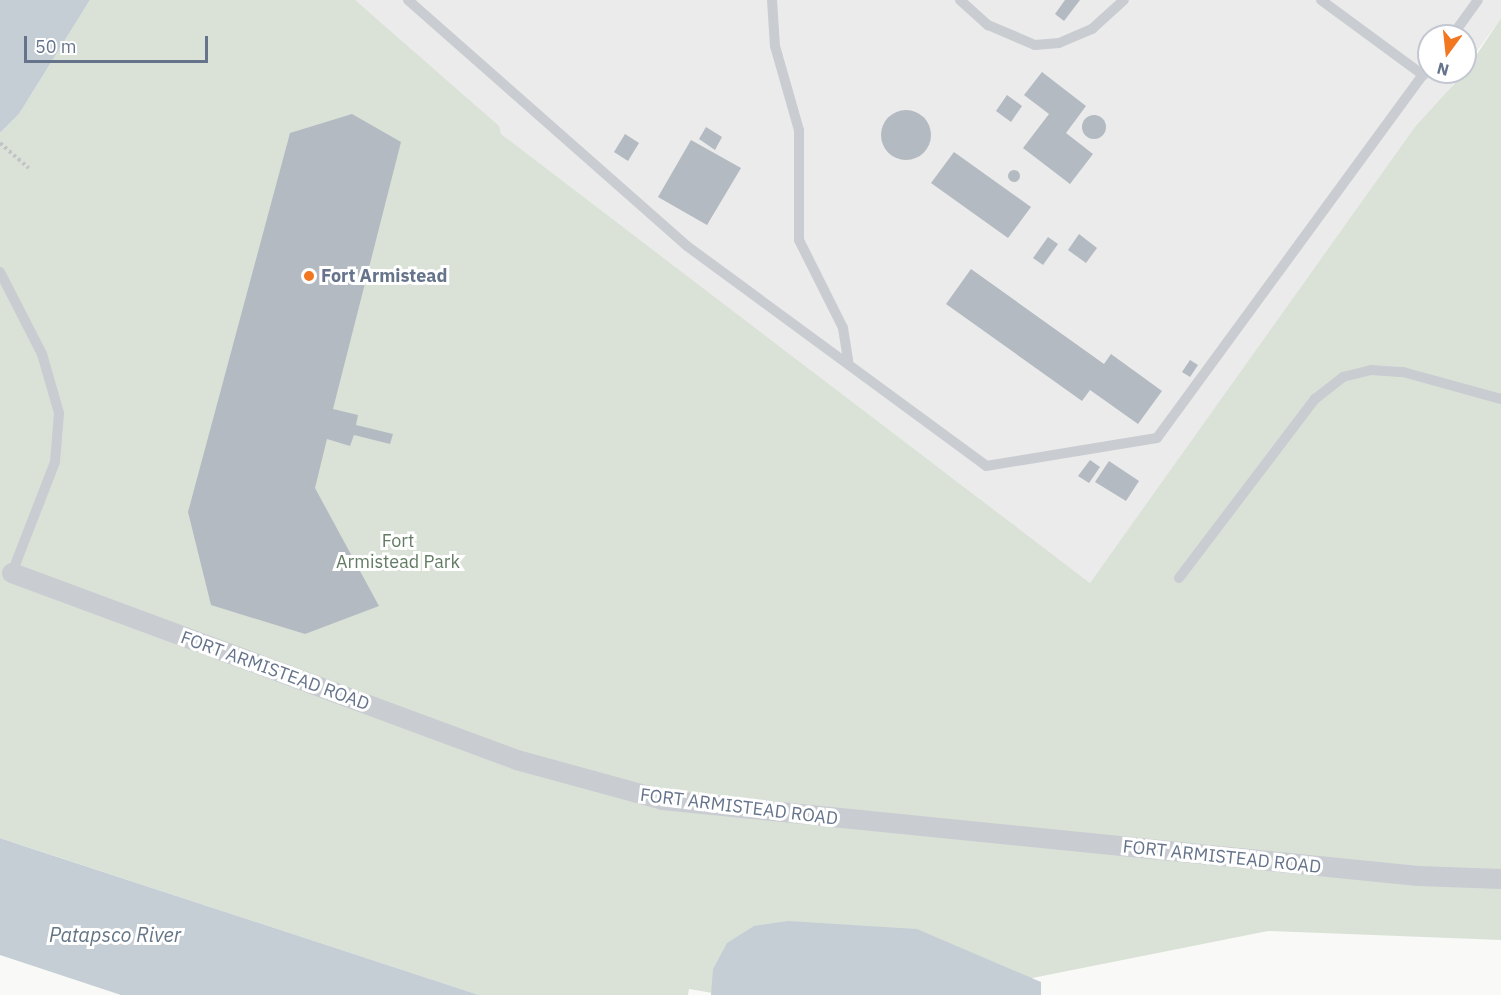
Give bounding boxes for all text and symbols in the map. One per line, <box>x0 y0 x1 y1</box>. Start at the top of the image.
scale bar <box>27 24 212 62</box>
north arrow <box>1417 24 1477 84</box>
text: 50 m <box>35 35 77 58</box>
text: N <box>1435 58 1451 81</box>
place label: Fort Armistead <box>321 265 447 287</box>
marker: Fort Armistead <box>302 269 316 283</box>
park label: Fort Armistead Park <box>336 531 460 574</box>
street label: FORT ARMISTEAD ROAD <box>178 627 372 715</box>
street label: FORT ARMISTEAD ROAD <box>639 784 839 830</box>
street label: FORT ARMISTEAD ROAD <box>1122 836 1322 878</box>
water label: Patapsco River <box>49 922 181 946</box>

